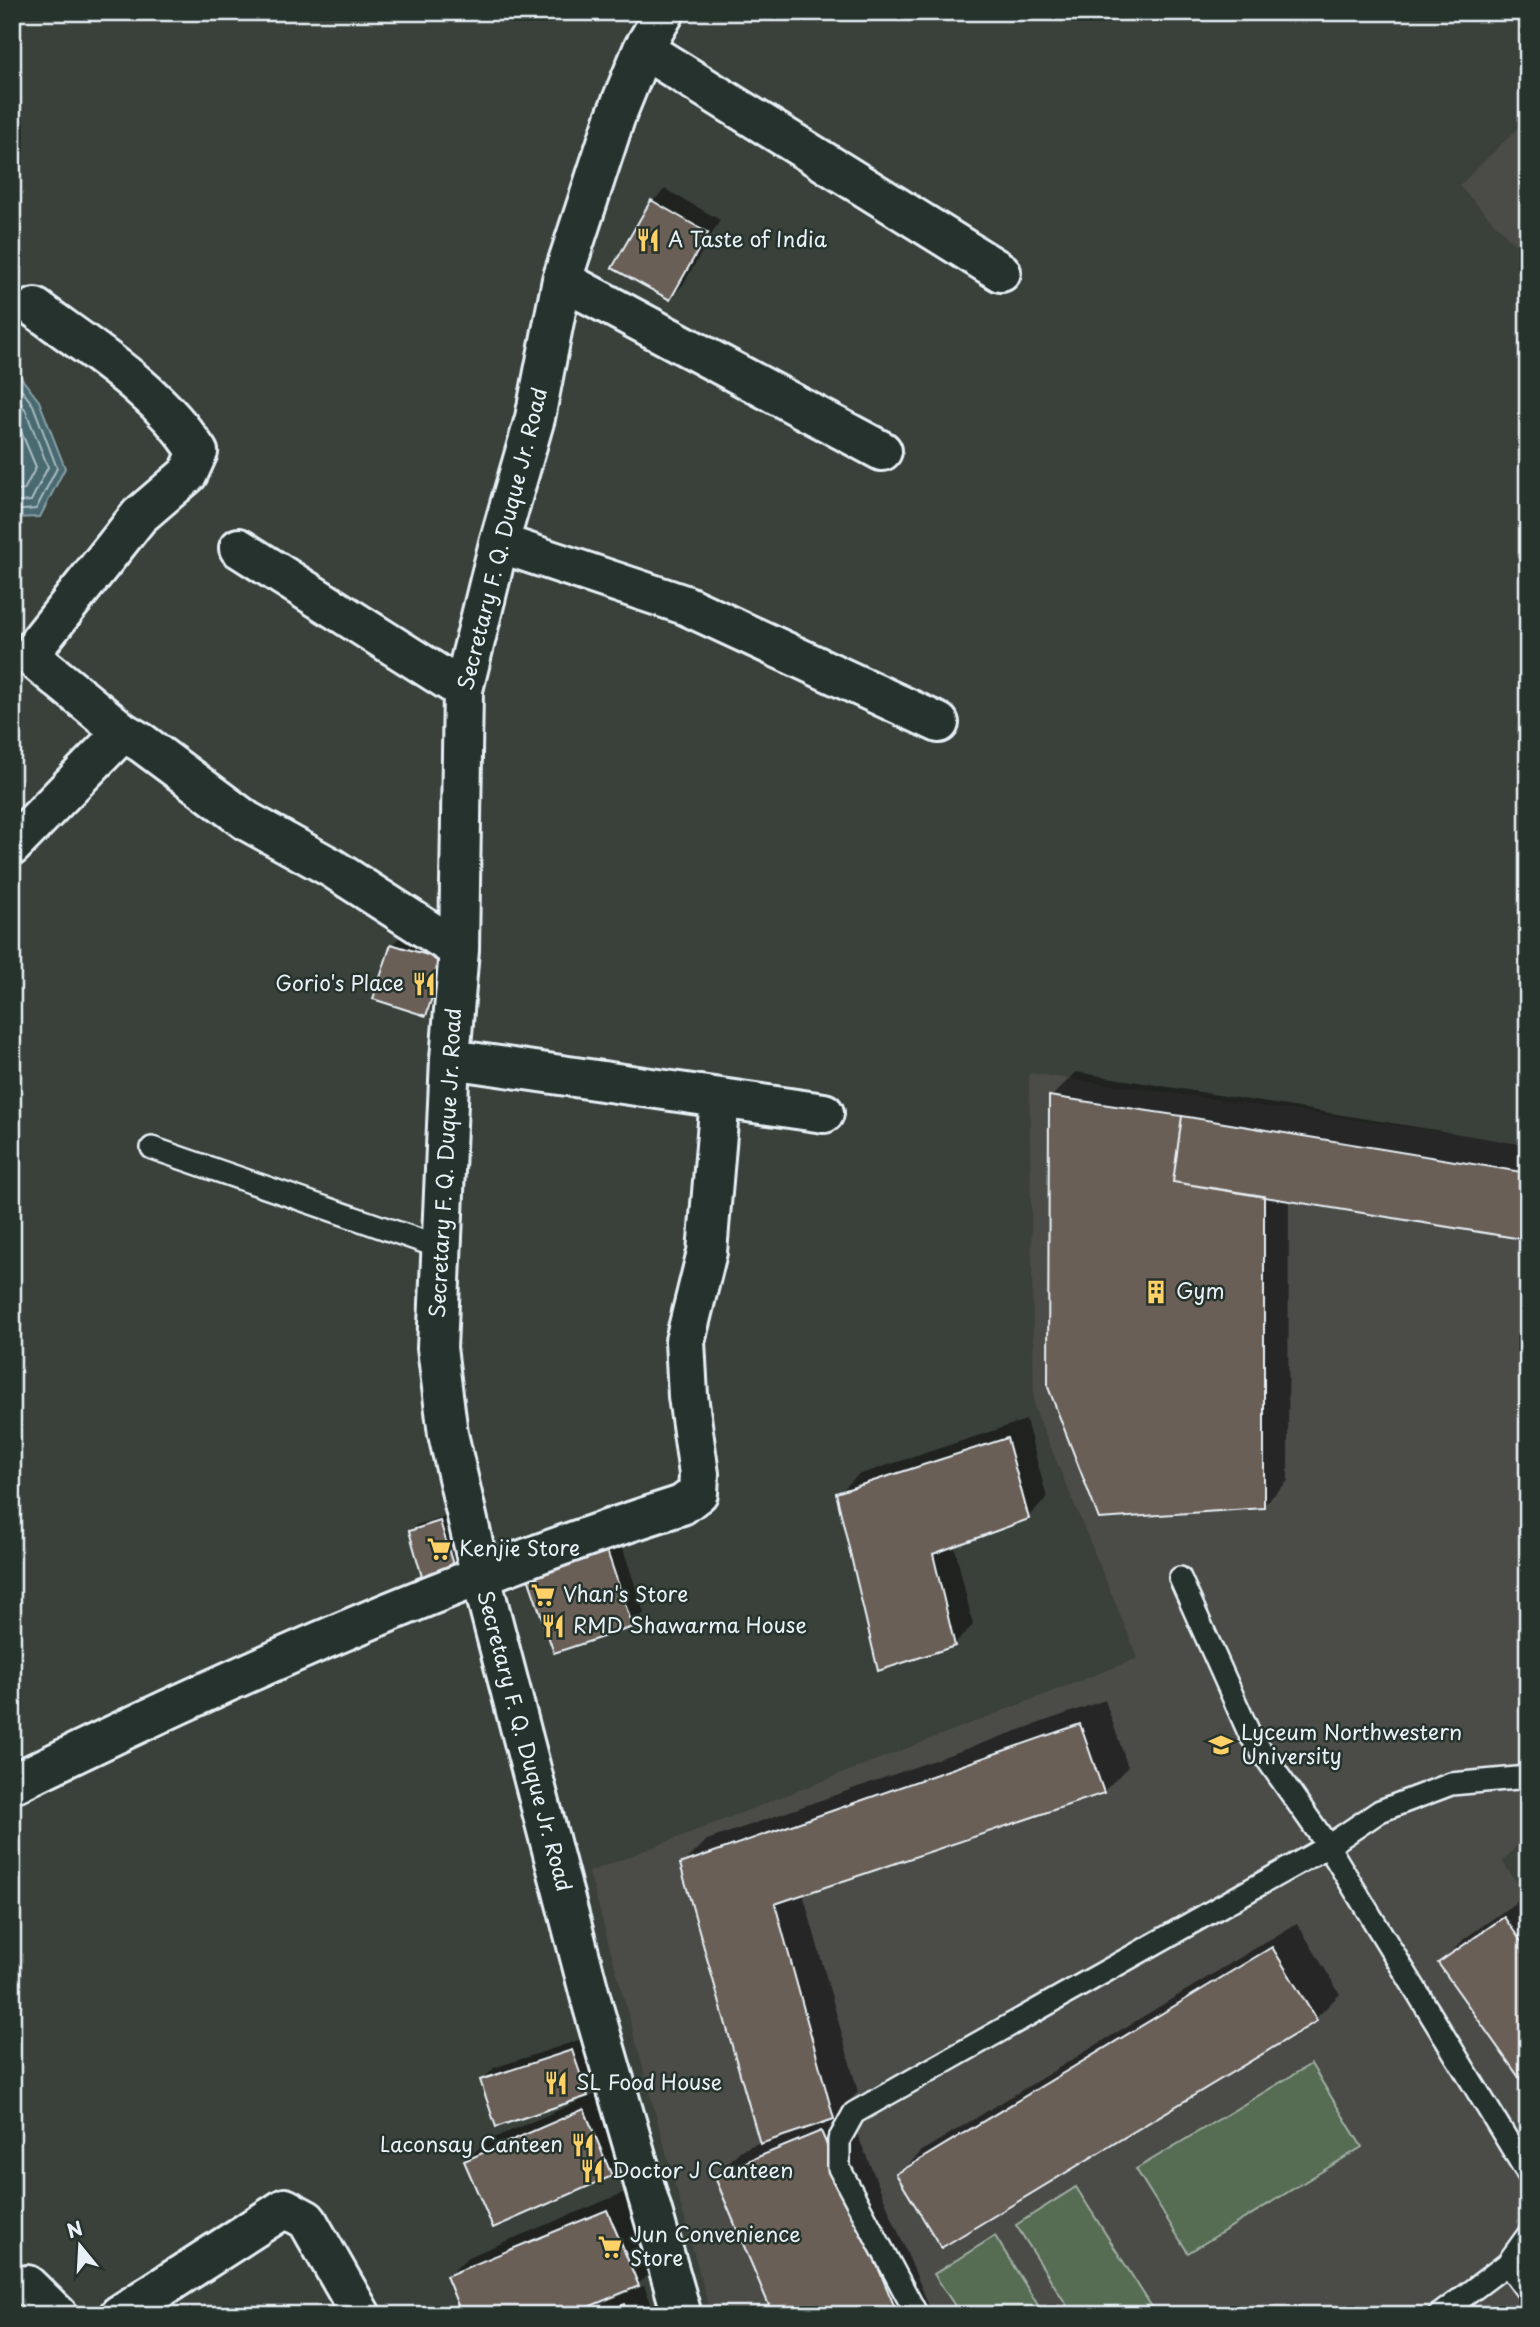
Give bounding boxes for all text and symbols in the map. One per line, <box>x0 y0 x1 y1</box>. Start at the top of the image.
place label: A Taste of India <box>668 222 828 254</box>
restaurant icon: A Taste of India <box>634 226 662 254</box>
street label: Secretary F. Q. Duque Jr. Road <box>448 384 554 693</box>
place label: Gorio's Place <box>275 966 404 998</box>
restaurant icon: Gorio's Place <box>410 970 438 998</box>
street label: Secretary F. Q. Duque Jr. Road <box>420 1007 468 1319</box>
place label: Gym <box>1176 1274 1225 1306</box>
building icon: Gym <box>1142 1278 1170 1306</box>
place label: Kenjie Store <box>459 1531 580 1563</box>
supermarket icon: Kenjie Store <box>425 1535 453 1563</box>
place label: Vhan's Store <box>563 1577 688 1609</box>
supermarket icon: Vhan's Store <box>529 1581 557 1609</box>
street label: Secretary F. Q. Duque Jr. Road <box>470 1586 582 1895</box>
place label: RMD Shawarma House <box>573 1608 807 1640</box>
restaurant icon: RMD Shawarma House <box>539 1612 567 1640</box>
place label: Lyceum Northwestern University <box>1241 1715 1462 1771</box>
school or university icon: Lyceum Northwestern University <box>1207 1731 1235 1759</box>
place label: SL Food House <box>576 2065 722 2097</box>
restaurant icon: SL Food House <box>542 2069 570 2097</box>
place label: Laconsay Canteen <box>380 2127 563 2159</box>
restaurant icon: Laconsay Canteen <box>569 2131 597 2159</box>
place label: Doctor J Canteen <box>612 2153 793 2185</box>
restaurant icon: Doctor J Canteen <box>578 2157 606 2185</box>
north arrow <box>46 2212 116 2282</box>
text: N <box>63 2213 86 2245</box>
place label: Jun Convenience Store <box>630 2217 801 2273</box>
supermarket icon: Jun Convenience Store <box>596 2233 624 2261</box>

